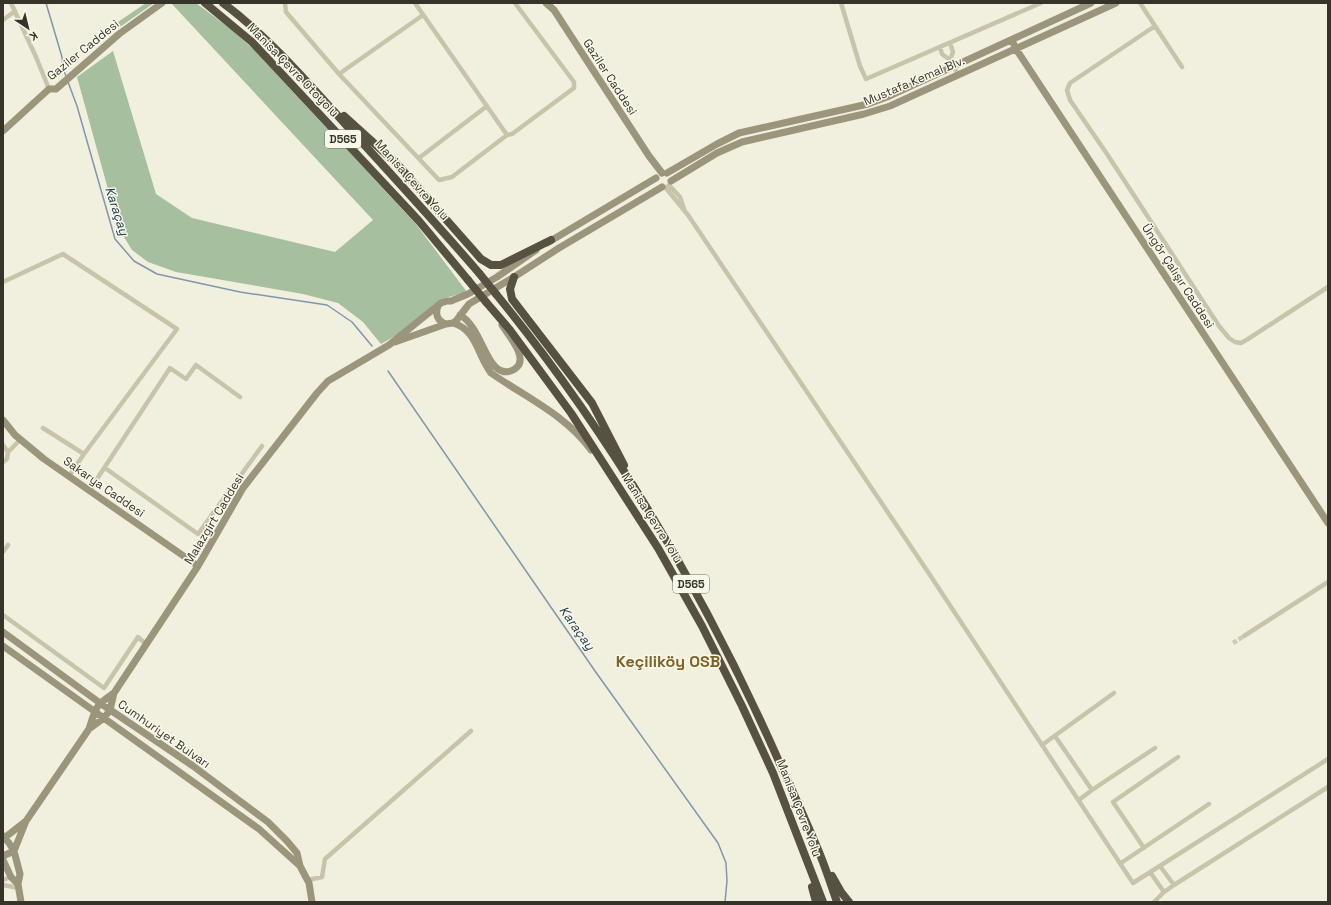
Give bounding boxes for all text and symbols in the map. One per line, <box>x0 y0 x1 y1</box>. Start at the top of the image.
north arrow <box>8 8 48 48</box>
street label: Gaziler Caddesi <box>44 16 122 84</box>
street label: Manisa Çevre Otoyolu <box>244 19 342 121</box>
text: K <box>27 28 41 44</box>
street label: Gaziler Caddesi <box>579 36 641 118</box>
street label: Mustafa Kemal Blv. <box>861 52 967 110</box>
road number: D565 <box>325 130 361 148</box>
street label: Manisa Çevre Yolu <box>372 136 452 224</box>
water label: Karaçay <box>101 184 133 239</box>
street label: Üngör Çalışır Caddesi <box>1138 221 1218 331</box>
street label: Sakarya Caddesi <box>60 453 148 521</box>
street label: Manisa Çevre Yolu <box>618 470 686 566</box>
street label: Malazgirt Caddesi <box>181 471 247 567</box>
road number: D565 <box>673 575 709 593</box>
water label: Karaçay <box>556 602 599 654</box>
district label: Keçiliköy OSB <box>616 651 720 672</box>
street label: Cumhuriyet Bulvarı <box>115 696 213 772</box>
street label: Manisa Çevre Yolu <box>773 757 825 859</box>

